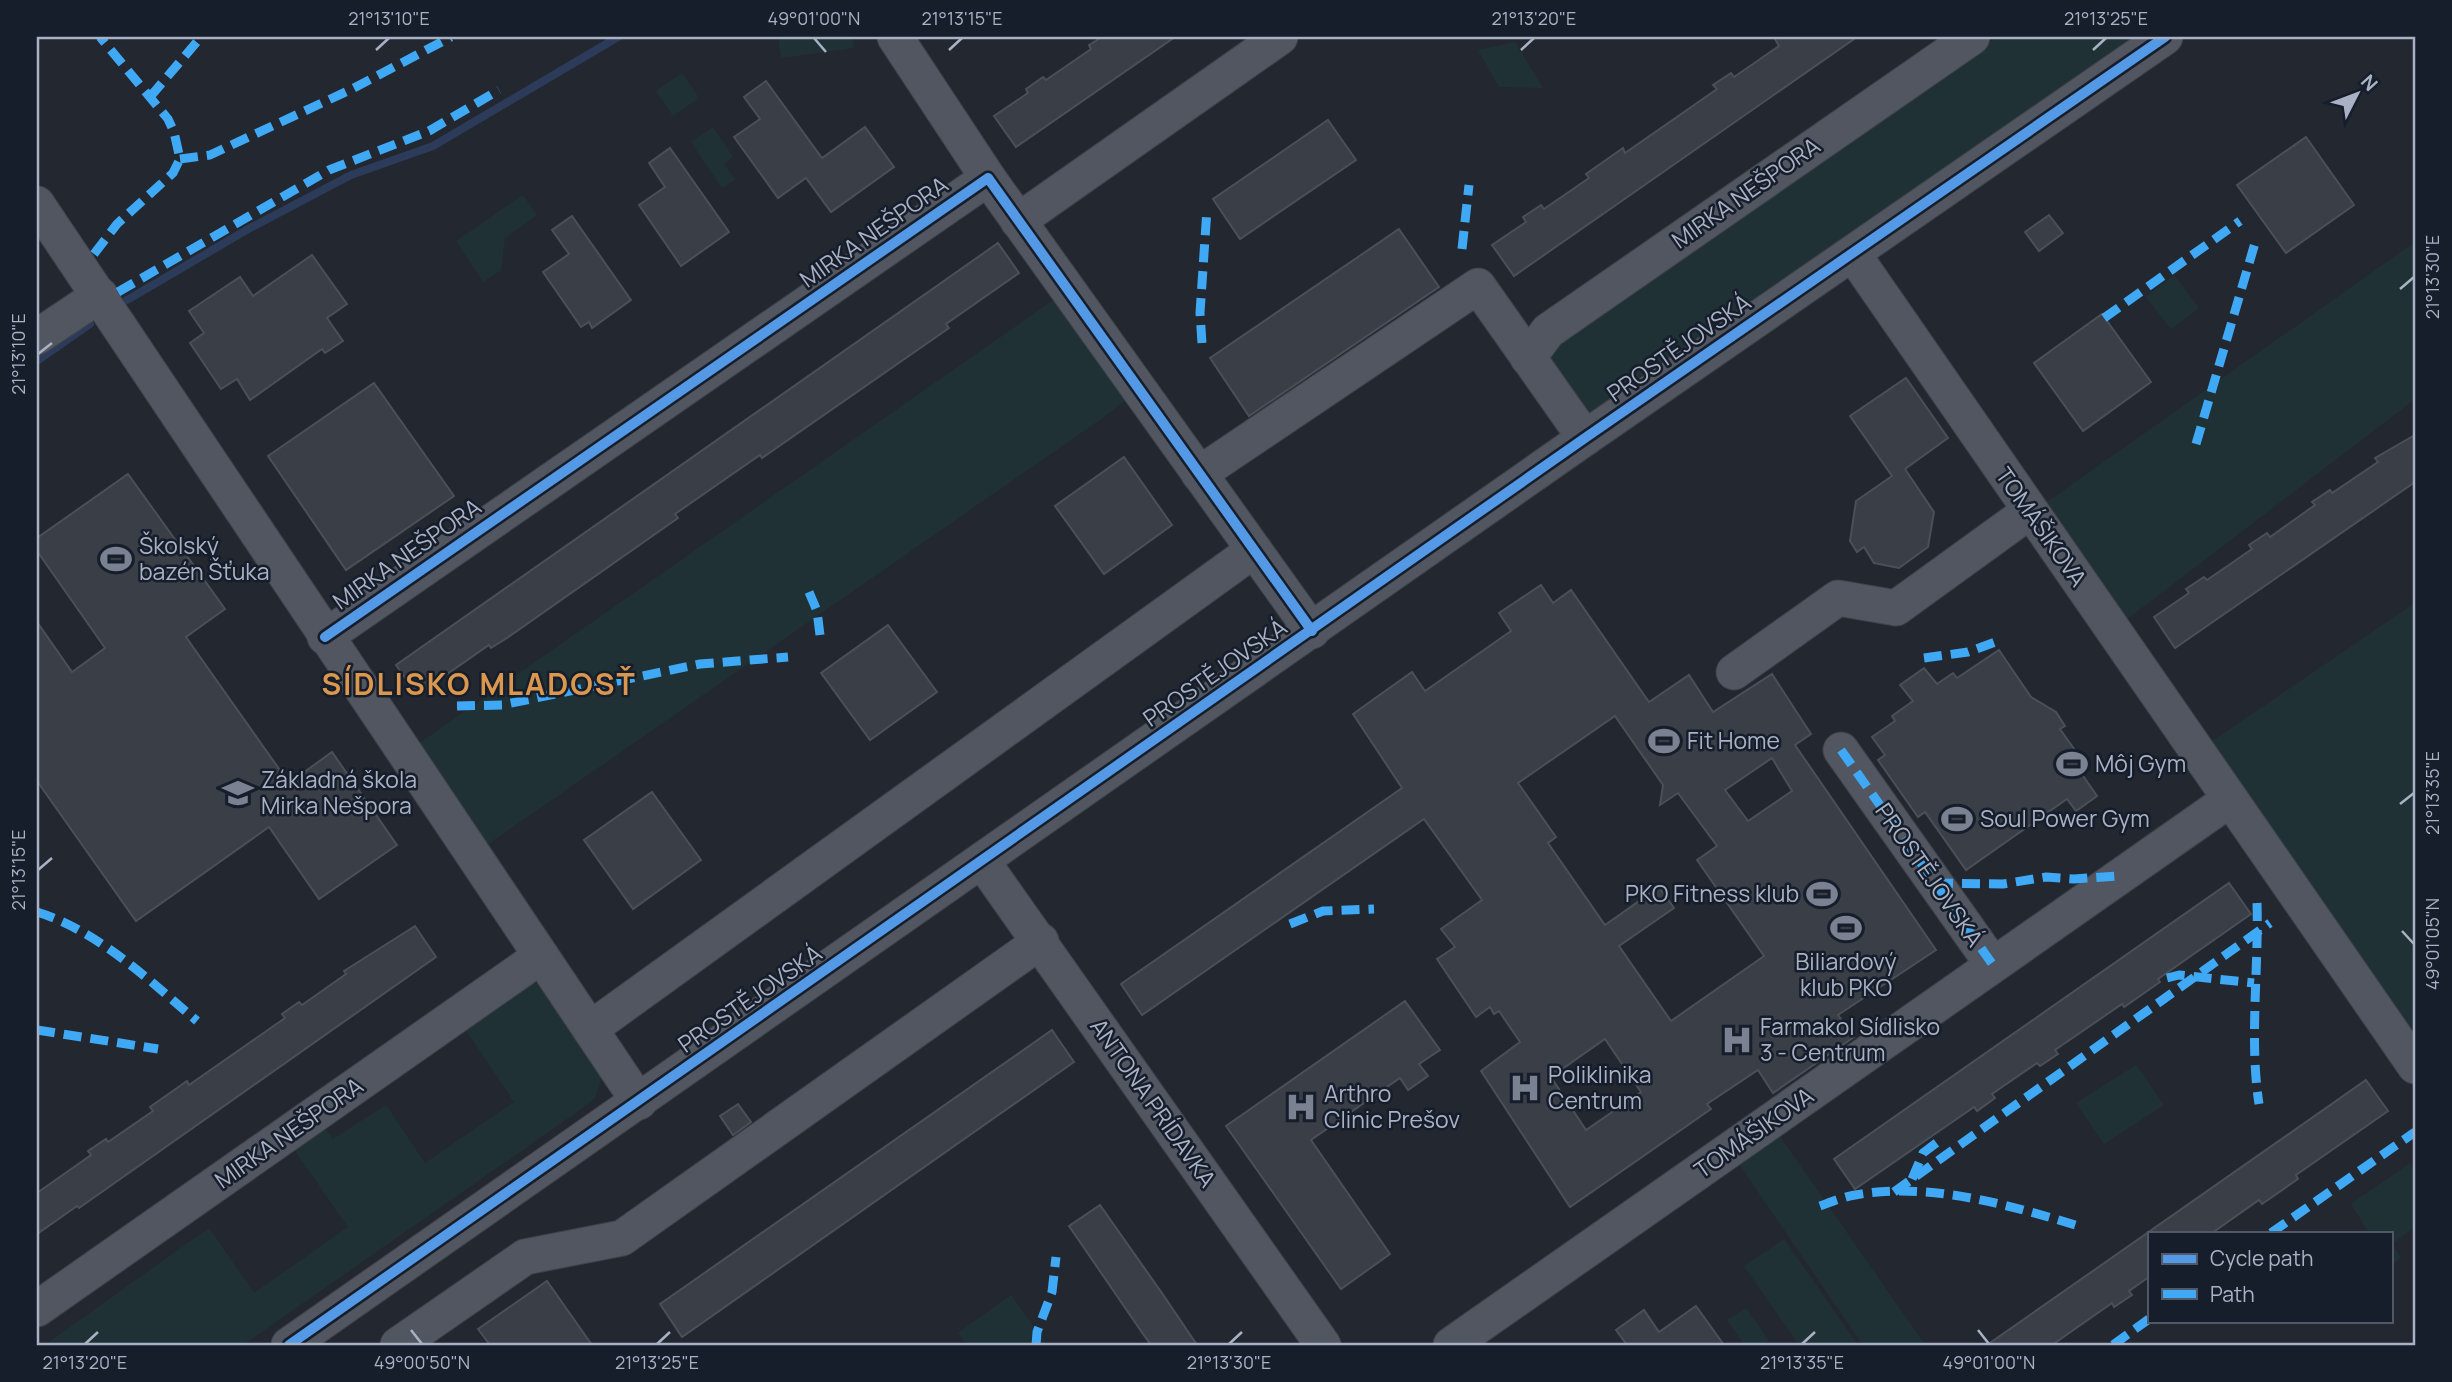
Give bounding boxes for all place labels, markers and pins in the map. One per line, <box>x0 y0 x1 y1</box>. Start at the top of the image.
place label: Školský bazén Šťuka <box>139 529 269 587</box>
sports icon: Školský bazén Šťuka <box>99 542 133 576</box>
sports icon: Fit Home <box>1647 724 1681 758</box>
place label: Fit Home <box>1687 724 1780 756</box>
sports icon: Môj Gym <box>2055 747 2089 781</box>
place label: Môj Gym <box>2095 747 2186 779</box>
place label: Základná škola Mirka Nešpora <box>261 763 417 821</box>
school or university icon: Základná škola Mirka Nešpora <box>221 776 255 810</box>
sports icon: Soul Power Gym <box>1940 802 1974 836</box>
place label: Soul Power Gym <box>1980 802 2150 834</box>
place label: PKO Fitness klub <box>1625 877 1799 909</box>
sports icon: PKO Fitness klub <box>1805 877 1839 911</box>
sports icon: Biliardový klub PKO <box>1829 911 1863 945</box>
place label: Biliardový klub PKO <box>1795 945 1897 1003</box>
place label: Farmakol Sídlisko 3 - Centrum <box>1760 1010 1940 1068</box>
hospital icon: Farmakol Sídlisko 3 - Centrum <box>1720 1023 1754 1057</box>
place label: Poliklinika Centrum <box>1548 1058 1652 1116</box>
hospital icon: Poliklinika Centrum <box>1508 1071 1542 1105</box>
place label: Arthro Clinic Prešov <box>1324 1077 1460 1135</box>
hospital icon: Arthro Clinic Prešov <box>1284 1090 1318 1124</box>

